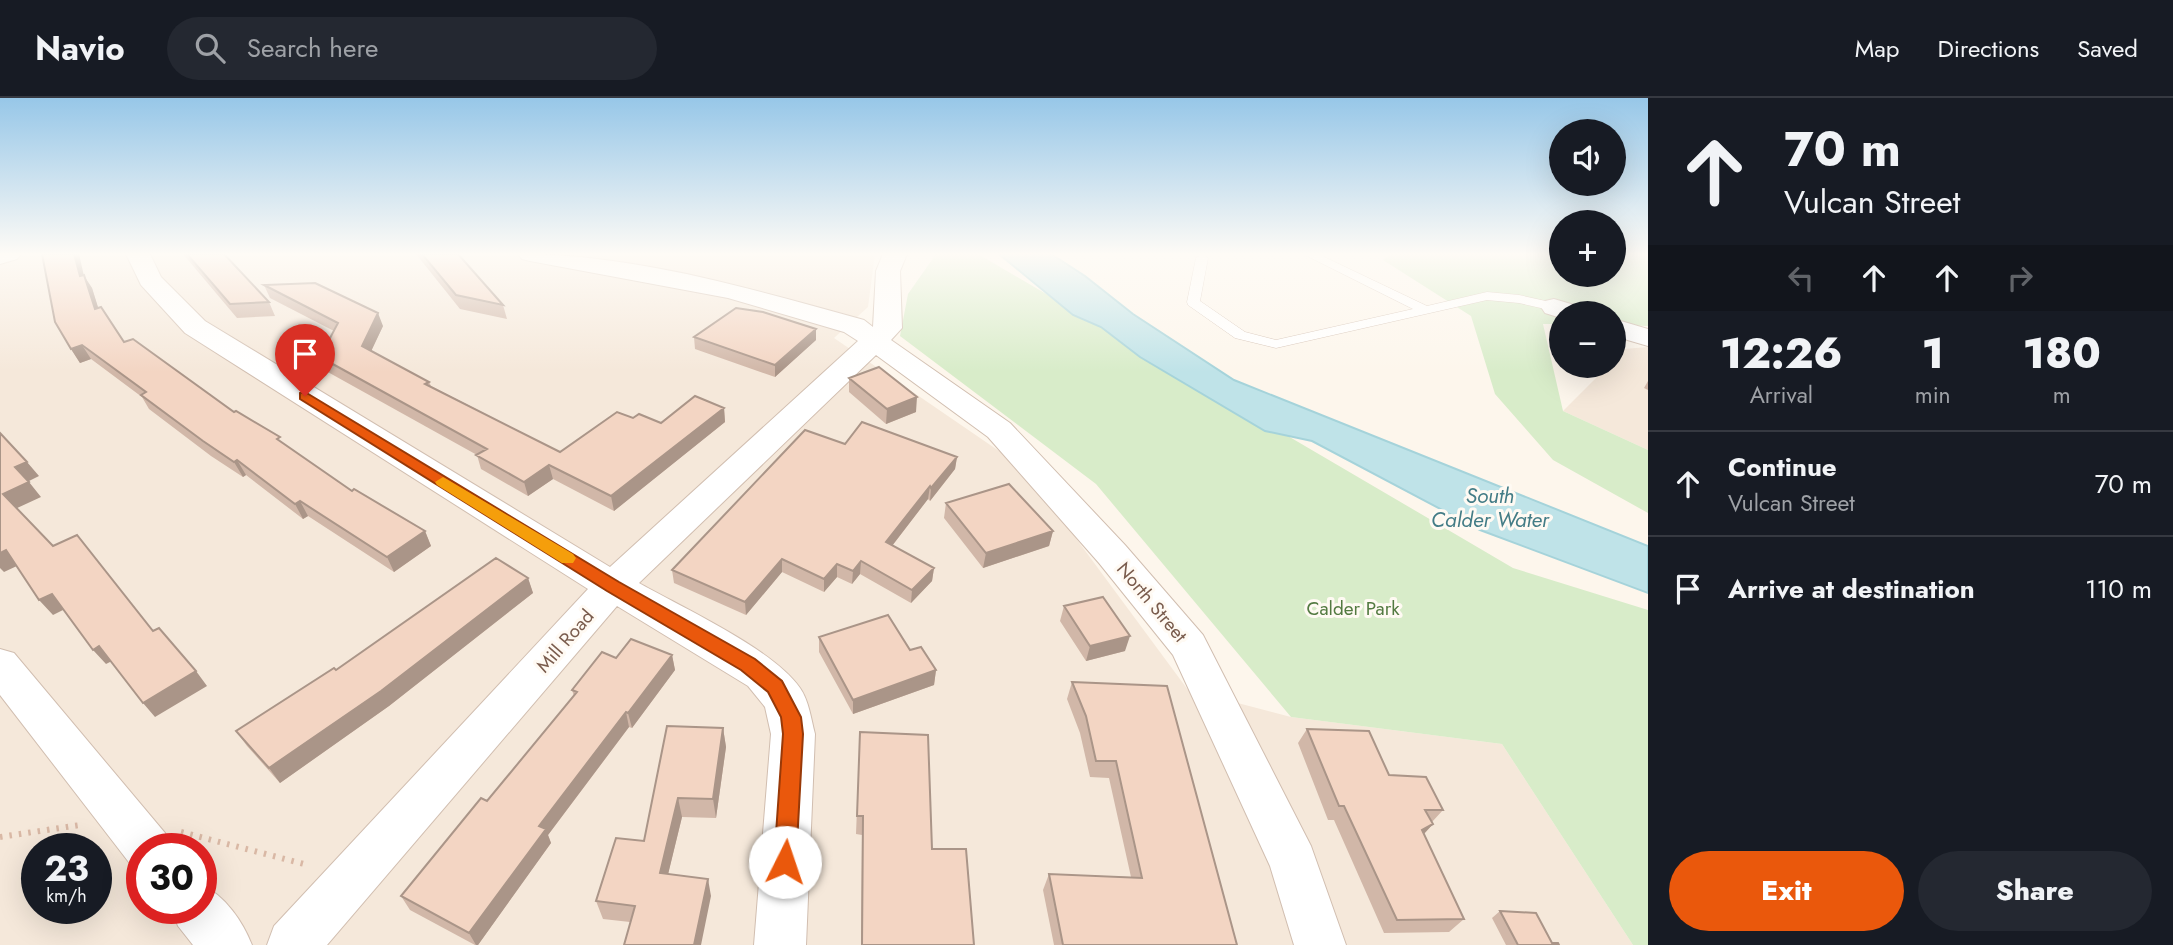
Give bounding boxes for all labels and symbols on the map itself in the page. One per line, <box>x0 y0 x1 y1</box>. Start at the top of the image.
pin <box>275 324 335 396</box>
water label: South Calder Water <box>1431 481 1550 535</box>
street label: North Street <box>1110 556 1194 648</box>
park label: Calder Park <box>1306 595 1400 622</box>
street label: Mill Road <box>530 604 600 678</box>
position arrow <box>748 825 822 899</box>
speed limit sign: 30 <box>126 833 217 924</box>

